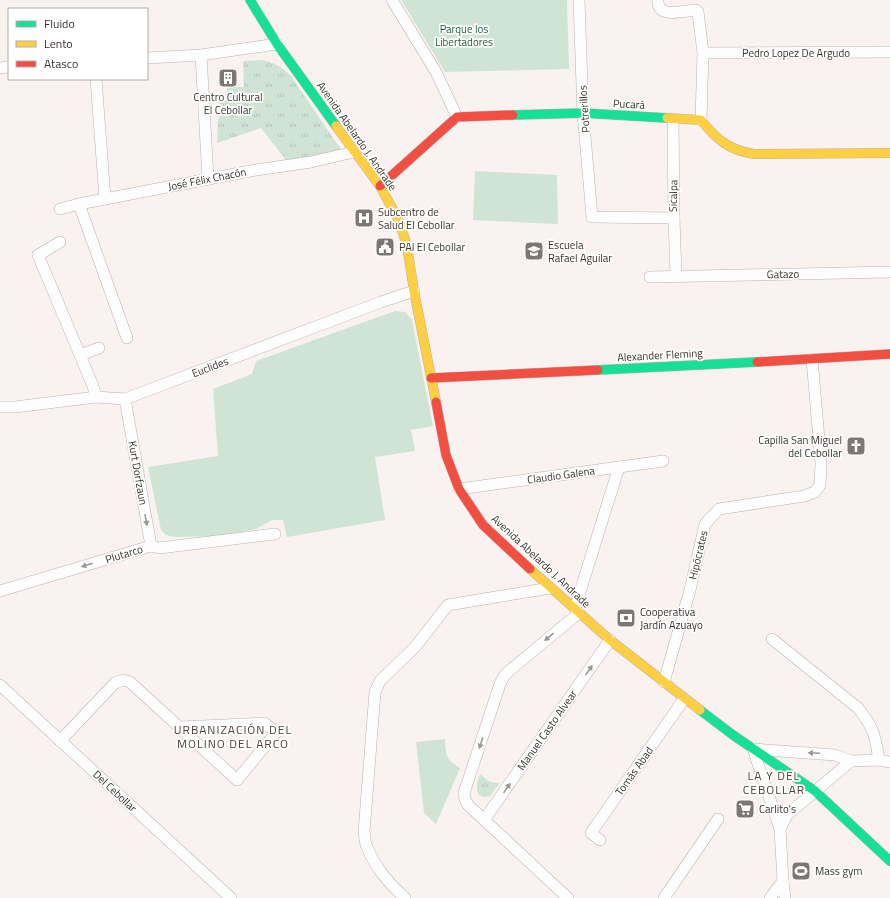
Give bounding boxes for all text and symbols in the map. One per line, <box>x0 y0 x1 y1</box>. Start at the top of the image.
legend <box>8 8 148 80</box>
text: Fluido <box>44 14 75 33</box>
park label: Parque los Libertadores <box>435 21 493 50</box>
text: Lento <box>44 34 73 53</box>
street label: Pedro Lopez De Argudo <box>742 45 850 61</box>
text: Atasco <box>44 54 78 73</box>
building icon: Centro Cultural El Cebollar <box>217 67 239 89</box>
street label: Avenida Abelardo J. Andrade <box>313 78 401 194</box>
street label: Potrerillos <box>574 85 594 133</box>
place label: Centro Cultural El Cebollar <box>194 89 262 118</box>
street label: Pucará <box>613 95 646 113</box>
street label: José Félix Chacón <box>167 164 248 194</box>
street label: Sicalpa <box>665 179 681 212</box>
place label: Subcentro de Salud El Cebollar <box>378 204 455 233</box>
hospital icon: Subcentro de Salud El Cebollar <box>353 207 375 229</box>
public building icon: PAI El Cebollar <box>374 236 396 258</box>
place label: Escuela Rafael Aguilar <box>548 237 612 266</box>
place label: PAI El Cebollar <box>399 239 466 255</box>
school or university icon: Escuela Rafael Aguilar <box>523 240 545 262</box>
street label: Gatazo <box>767 266 800 282</box>
street label: Alexander Fleming <box>617 345 704 365</box>
street label: Euclides <box>189 353 231 381</box>
place label: Capilla San Miguel del Cebollar <box>758 432 842 461</box>
church icon: Capilla San Miguel del Cebollar <box>845 435 867 457</box>
street label: Kurt Dorfzaun <box>125 440 152 506</box>
street label: Claudio Galena <box>526 462 596 488</box>
street label: Avenida Abelardo J. Andrade <box>488 511 594 611</box>
one-way arrow <box>144 514 150 526</box>
street label: Hipócrates <box>685 529 711 581</box>
street label: Plutarco <box>103 541 145 567</box>
one-way arrow <box>80 562 92 568</box>
place label: Cooperativa Jardín Azuayo <box>640 604 703 633</box>
bank icon: Cooperativa Jardín Azuayo <box>615 607 637 629</box>
one-way arrow <box>544 633 555 642</box>
one-way arrow <box>585 665 593 675</box>
street label: Manuel Casto Alvear <box>513 686 581 773</box>
district label: URBANIZACIÓN DEL MOLINO DEL ARCO <box>174 720 292 753</box>
one-way arrow <box>478 737 484 749</box>
street label: Tomás Abad <box>611 743 657 799</box>
one-way arrow <box>808 749 820 756</box>
street label: Del Cebollar <box>89 766 141 816</box>
district label: LA Y DEL CEBOLLAR <box>743 766 805 799</box>
one-way arrow <box>503 783 511 793</box>
supermarket icon: Carlito's <box>734 798 756 820</box>
place label: Carlito's <box>759 801 796 817</box>
sports icon: Mass gym <box>790 860 812 882</box>
place label: Mass gym <box>815 863 863 879</box>

